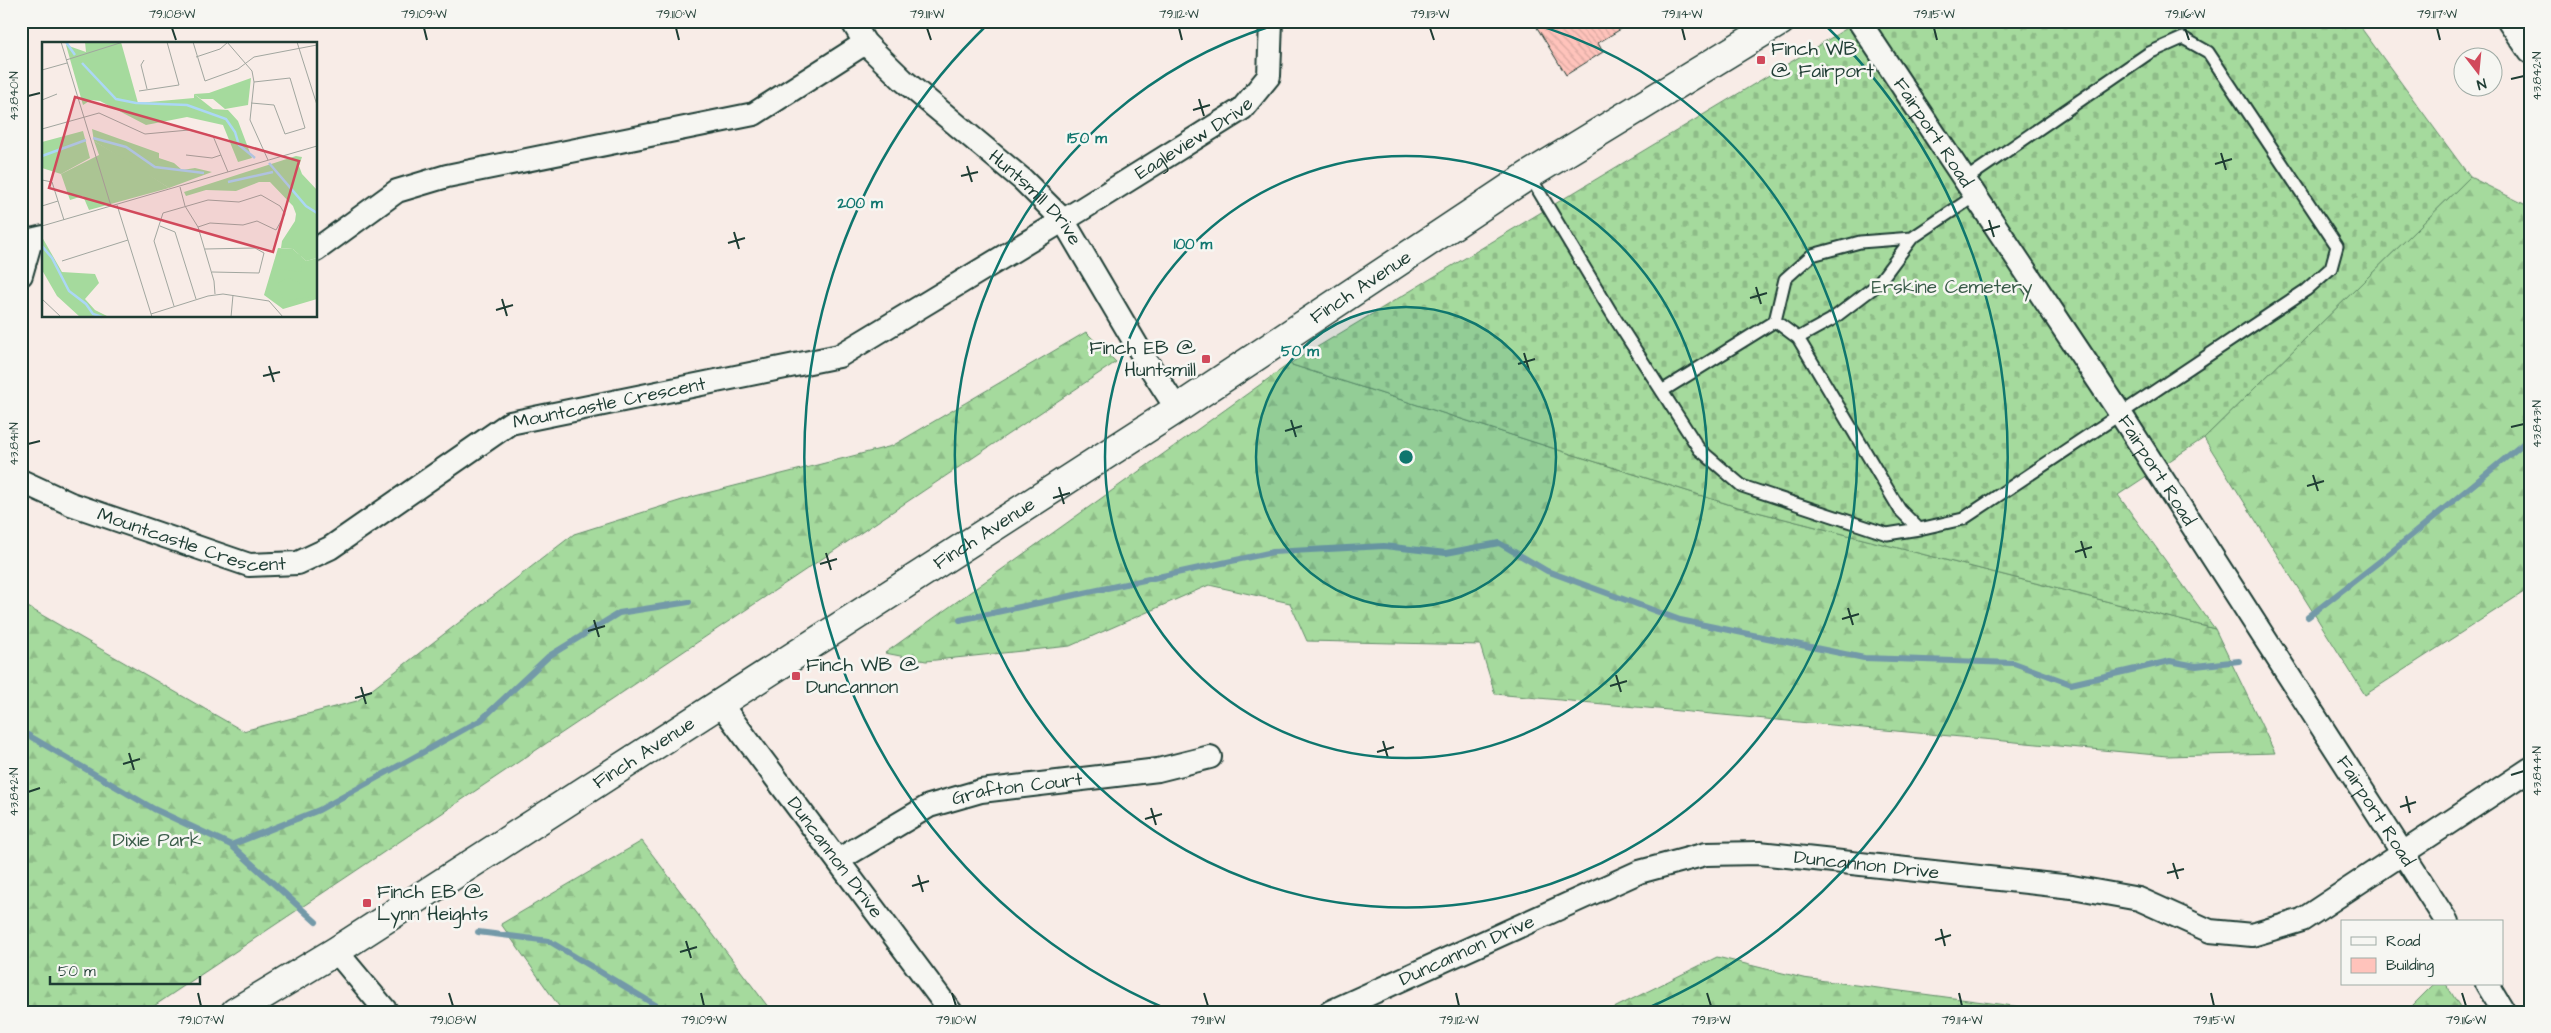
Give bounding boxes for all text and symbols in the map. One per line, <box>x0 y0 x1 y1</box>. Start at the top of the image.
text: 79.108°W <box>149 6 196 23</box>
text: 79.109°W <box>401 6 448 23</box>
text: 79.110°W <box>656 6 697 23</box>
text: 79.111°W <box>910 6 945 23</box>
text: 79.112°W <box>1159 6 1200 23</box>
text: 79.113°W <box>1411 6 1450 23</box>
text: 79.114°W <box>1661 6 1703 23</box>
text: 79.115°W <box>1913 6 1955 23</box>
text: 79.116°W <box>2165 6 2206 23</box>
text: 79.117°W <box>2417 6 2458 23</box>
place label: Finch WB @ Fairport <box>1771 36 1874 85</box>
inset map <box>42 42 318 318</box>
north arrow <box>2454 48 2504 98</box>
text: 43.842°N <box>2529 51 2546 100</box>
marker: Finch WB @ Fairport <box>1755 54 1767 66</box>
text: 43.840°N <box>6 71 23 121</box>
street label: Fairport Road <box>1887 72 1980 193</box>
text: N <box>2474 73 2488 94</box>
street label: Eagleview Drive <box>1130 91 1260 186</box>
text: 150 m <box>1067 128 1107 149</box>
street label: Huntsmill Drive <box>983 143 1088 250</box>
text: 200 m <box>836 193 883 214</box>
text: 100 m <box>1174 234 1213 255</box>
street label: Finch Avenue <box>1305 243 1417 330</box>
park label: Erskine Cemetery <box>1872 274 2033 302</box>
place label: Finch EB @ Huntsmill <box>1089 335 1196 384</box>
text: 50 m <box>1281 341 1319 362</box>
marker: Finch EB @ Huntsmill <box>1200 353 1212 365</box>
street label: Mountcastle Crescent <box>510 370 708 436</box>
text: 43.843°N <box>2529 399 2546 448</box>
street label: Fairport Road <box>2111 410 2203 531</box>
text: 43.841°N <box>6 422 23 466</box>
centre of rings <box>1397 448 1415 466</box>
street label: Finch Avenue <box>928 490 1040 576</box>
street label: Mountcastle Crescent <box>94 501 287 579</box>
place label: Finch WB @ Duncannon <box>806 652 920 701</box>
marker: Finch WB @ Duncannon <box>790 670 802 682</box>
street label: Finch Avenue <box>587 710 700 796</box>
text: 43.844°N <box>2529 745 2546 796</box>
street label: Fairport Road <box>2330 750 2421 872</box>
street label: Grafton Court <box>948 766 1084 812</box>
text: 43.842°N <box>6 767 23 816</box>
street label: Duncannon Drive <box>781 791 890 924</box>
park label: Dixie Park <box>113 827 202 854</box>
street label: Duncannon Drive <box>1793 843 1941 886</box>
place label: Finch EB @ Lynn Heights <box>377 879 488 929</box>
marker: Finch EB @ Lynn Heights <box>361 897 373 909</box>
street label: Duncannon Drive <box>1395 908 1539 992</box>
legend <box>2341 920 2504 986</box>
text: Road <box>2386 931 2421 952</box>
scale bar <box>50 953 200 985</box>
text: Building <box>2386 955 2434 977</box>
text: 50 m <box>58 961 96 982</box>
text: 79.107°W <box>178 1012 225 1029</box>
text: 79.108°W <box>430 1012 477 1029</box>
text: 79.109°W <box>681 1012 728 1029</box>
text: 79.110°W <box>936 1012 977 1029</box>
text: 79.111°W <box>1191 1012 1226 1029</box>
text: 79.112°W <box>1439 1012 1480 1029</box>
text: 79.113°W <box>1692 1012 1731 1029</box>
text: 79.114°W <box>1941 1012 1983 1029</box>
text: 79.115°W <box>2193 1012 2235 1029</box>
text: 79.116°W <box>2446 1012 2487 1029</box>

